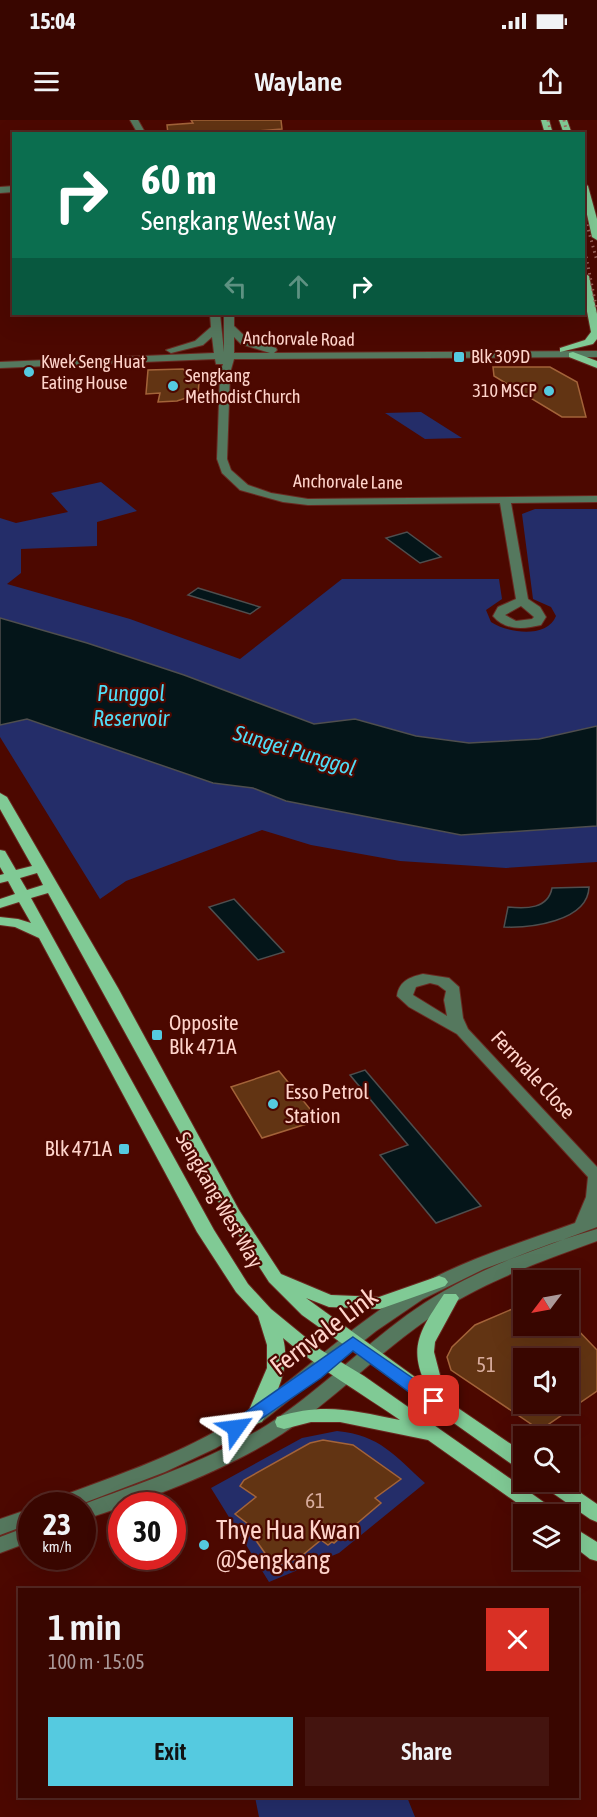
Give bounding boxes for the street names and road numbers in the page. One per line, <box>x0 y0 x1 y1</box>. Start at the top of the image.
street label: Anchorvale Road <box>243 327 355 350</box>
street label: Anchorvale Lane <box>293 470 403 493</box>
street label: Fernvale Close <box>487 1025 581 1123</box>
street label: Sengkang West Way <box>171 1128 268 1272</box>
street label: Fernvale Link <box>264 1281 384 1381</box>

